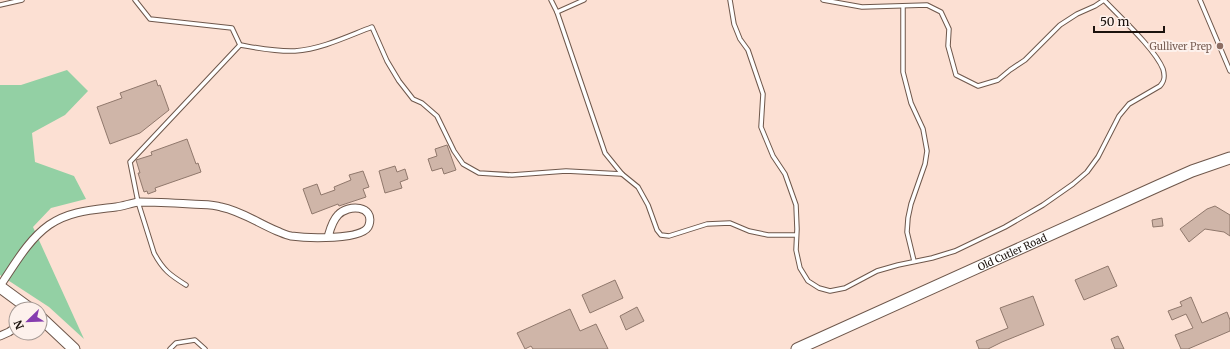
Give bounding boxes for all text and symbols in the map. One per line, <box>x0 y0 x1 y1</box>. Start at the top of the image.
scale bar <box>1094 8 1164 34</box>
text: 50 m <box>1100 14 1129 29</box>
place label: Gulliver Prep <box>1150 40 1212 53</box>
marker: Gulliver Prep <box>1215 41 1225 51</box>
street label: Old Cutler Road <box>976 231 1049 274</box>
north arrow <box>8 301 48 341</box>
text: N <box>11 318 27 332</box>

